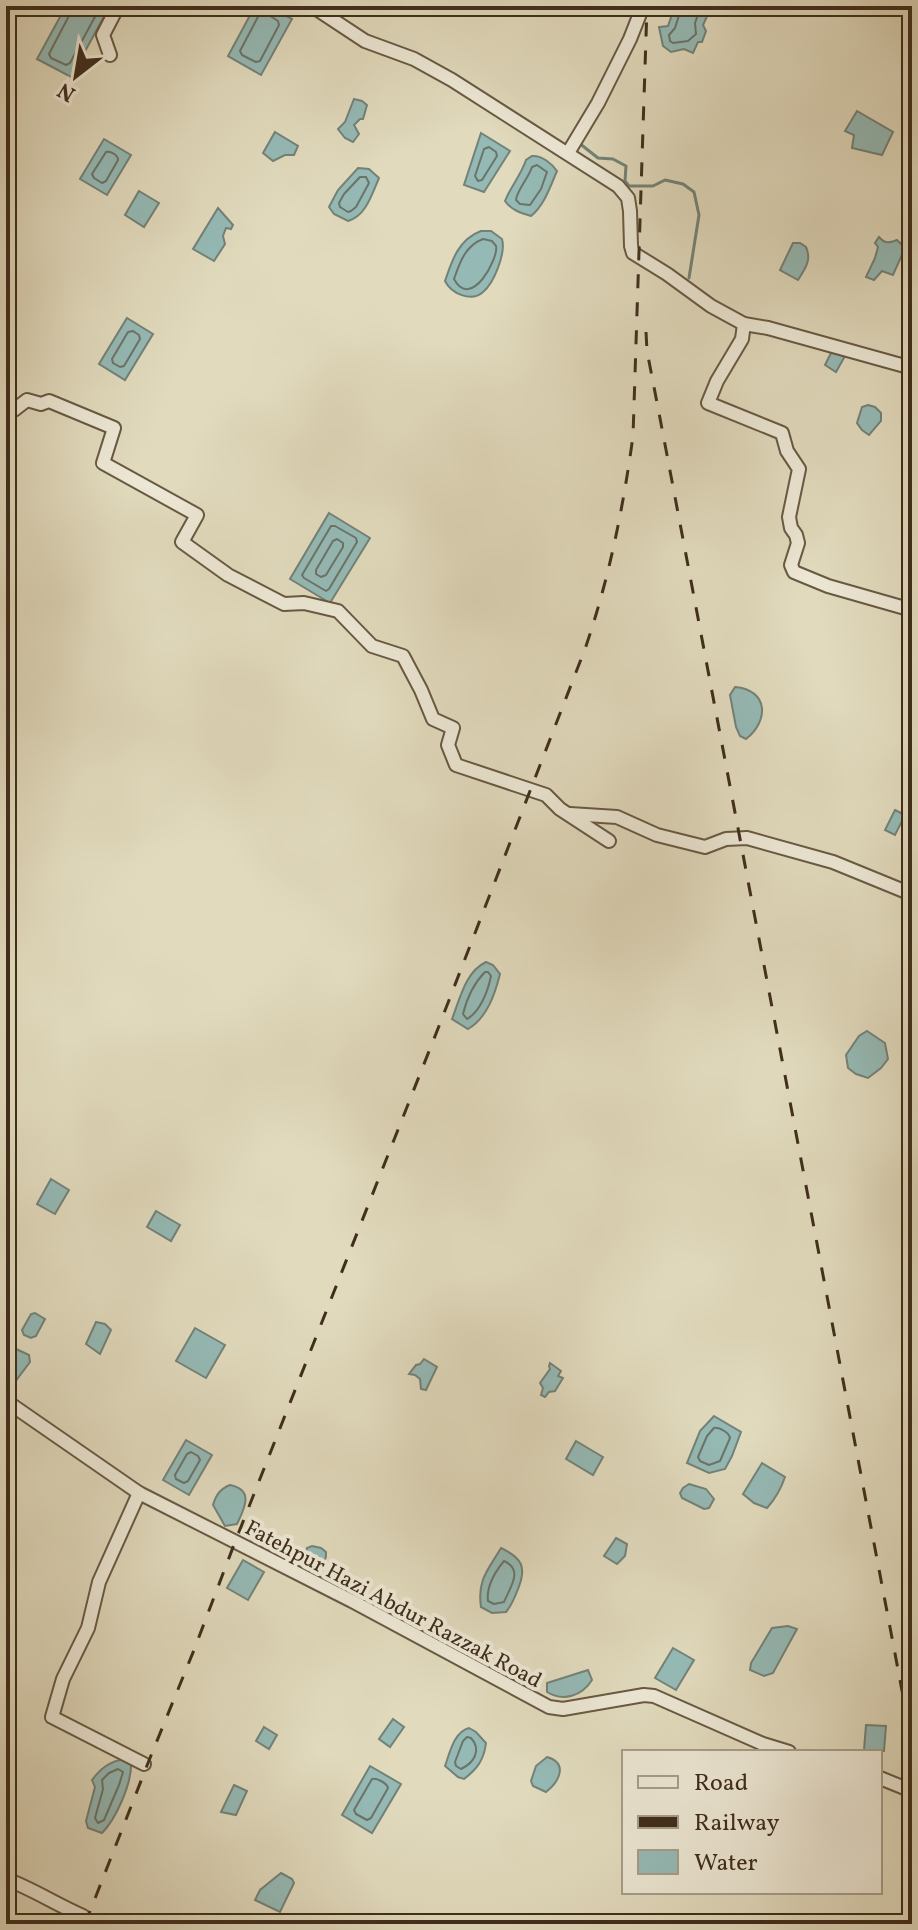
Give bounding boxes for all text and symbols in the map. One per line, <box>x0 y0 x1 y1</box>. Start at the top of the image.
north arrow <box>36 36 116 116</box>
text: N <box>52 74 82 108</box>
street label: Fatehpur Hazi Abdur Razzak Road <box>239 1514 547 1697</box>
legend <box>622 1750 882 1894</box>
text: Road <box>694 1767 748 1801</box>
text: Railway <box>694 1807 780 1841</box>
text: Water <box>694 1847 758 1881</box>

